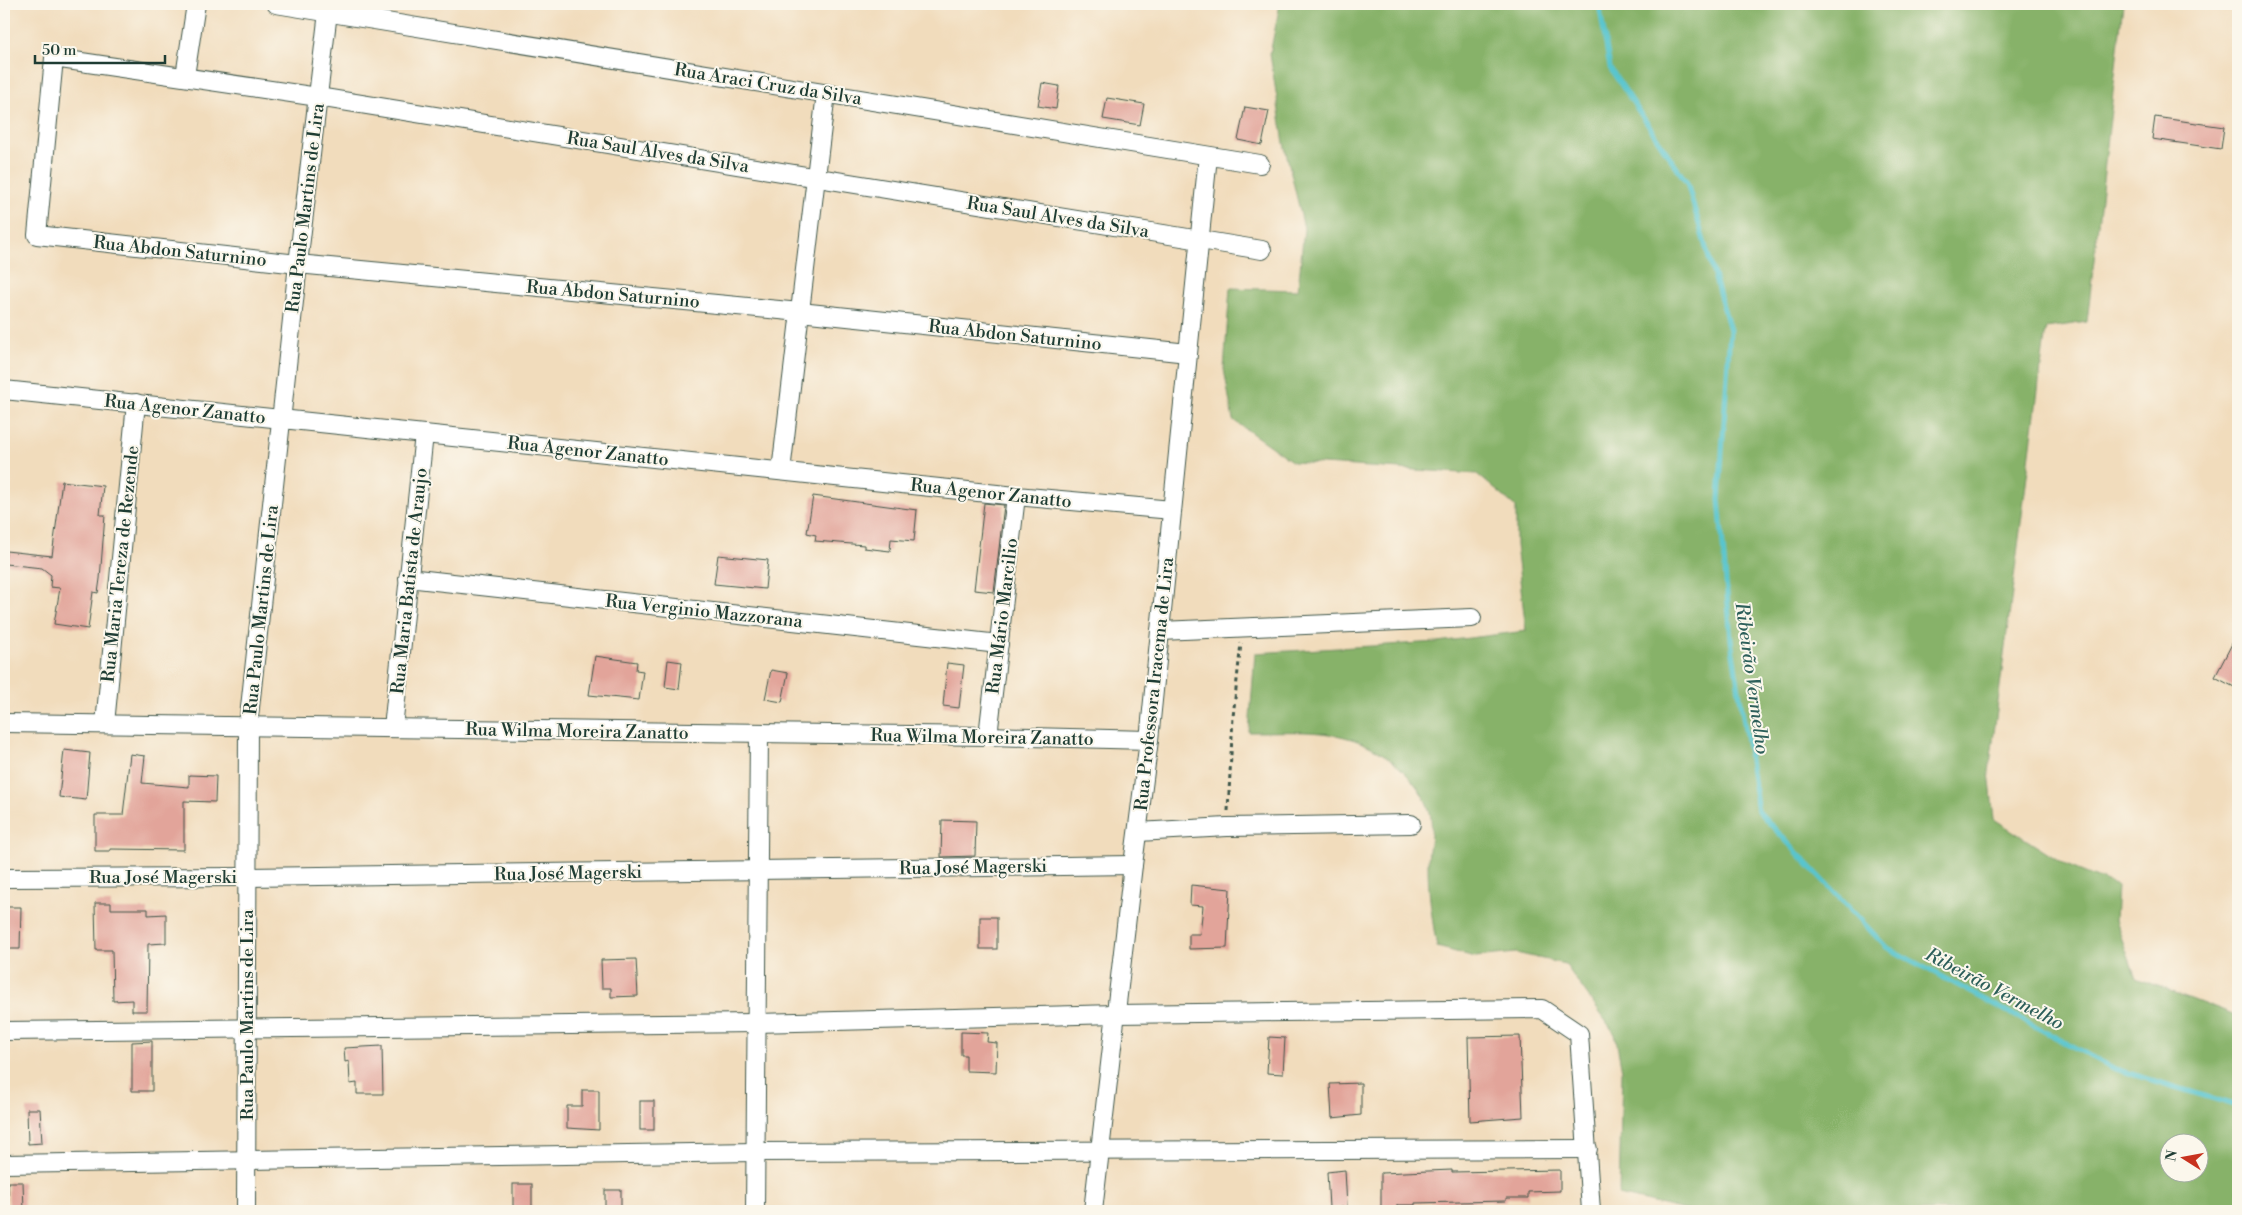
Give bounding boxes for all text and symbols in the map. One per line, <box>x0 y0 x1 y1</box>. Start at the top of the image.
scale bar <box>35 32 165 64</box>
text: 50 m <box>42 41 76 60</box>
street label: Rua Araci Cruz da Silva <box>673 58 864 111</box>
street label: Rua Paulo Martins de Lira <box>281 101 330 314</box>
street label: Rua Saul Alves da Silva <box>565 127 752 178</box>
street label: Rua Saul Alves da Silva <box>965 192 1152 243</box>
street label: Rua Abdon Saturnino <box>92 231 268 272</box>
street label: Rua Abdon Saturnino <box>525 275 701 314</box>
street label: Rua Abdon Saturnino <box>927 315 1103 356</box>
street label: Rua Agenor Zanatto <box>103 390 267 429</box>
street label: Rua Agenor Zanatto <box>506 432 670 471</box>
street label: Rua Maria Tereza de Rezende <box>97 445 144 684</box>
street label: Rua Maria Batista de Araujo <box>386 467 433 695</box>
street label: Rua Agenor Zanatto <box>909 474 1073 513</box>
street label: Rua Paulo Martins de Lira <box>239 503 284 716</box>
street label: Rua Mário Marcilio <box>981 537 1024 696</box>
street label: Rua Professora Iracema de Lira <box>1130 555 1179 812</box>
street label: Rua Verginio Mazzorana <box>604 590 805 633</box>
water label: Ribeirão Vermelho <box>1729 600 1775 756</box>
street label: Rua Wilma Moreira Zanatto <box>465 718 689 745</box>
street label: Rua Wilma Moreira Zanatto <box>870 724 1094 751</box>
street label: Rua José Magerski <box>899 855 1047 880</box>
street label: Rua José Magerski <box>494 861 642 886</box>
street label: Rua José Magerski <box>89 866 237 889</box>
street label: Rua Paulo Martins de Lira <box>236 909 259 1121</box>
water label: Ribeirão Vermelho <box>1920 942 2068 1035</box>
north arrow <box>2160 1132 2210 1182</box>
text: N <box>2162 1149 2182 1163</box>

